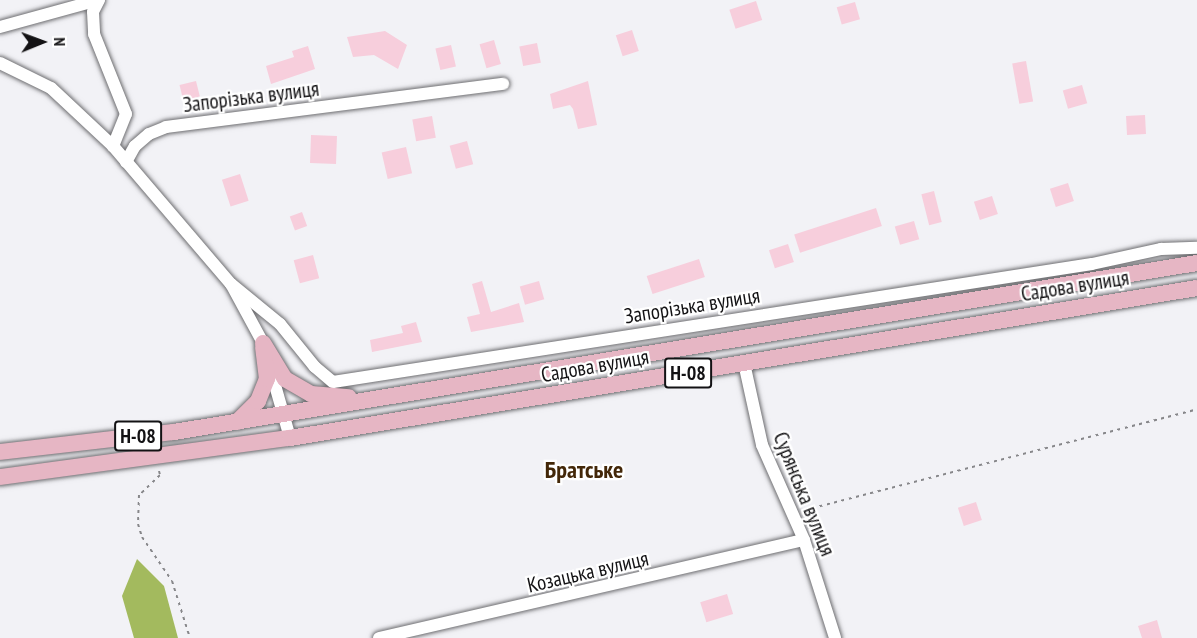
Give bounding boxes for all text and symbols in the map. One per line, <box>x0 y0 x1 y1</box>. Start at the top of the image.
north arrow <box>12 12 72 72</box>
text: N <box>50 37 70 46</box>
street label: Запорізька вулиця <box>182 76 320 118</box>
street label: Садова вулиця <box>1019 265 1131 307</box>
street label: Запорізька вулиця <box>622 283 762 329</box>
street label: Садова вулиця <box>539 344 651 388</box>
road number: Н-08 <box>664 356 712 390</box>
road number: Н-08 <box>114 419 162 453</box>
street label: Сурянська вулиця <box>768 428 840 560</box>
district label: Братське <box>545 456 623 484</box>
street label: Козацька вулиця <box>525 546 651 598</box>

